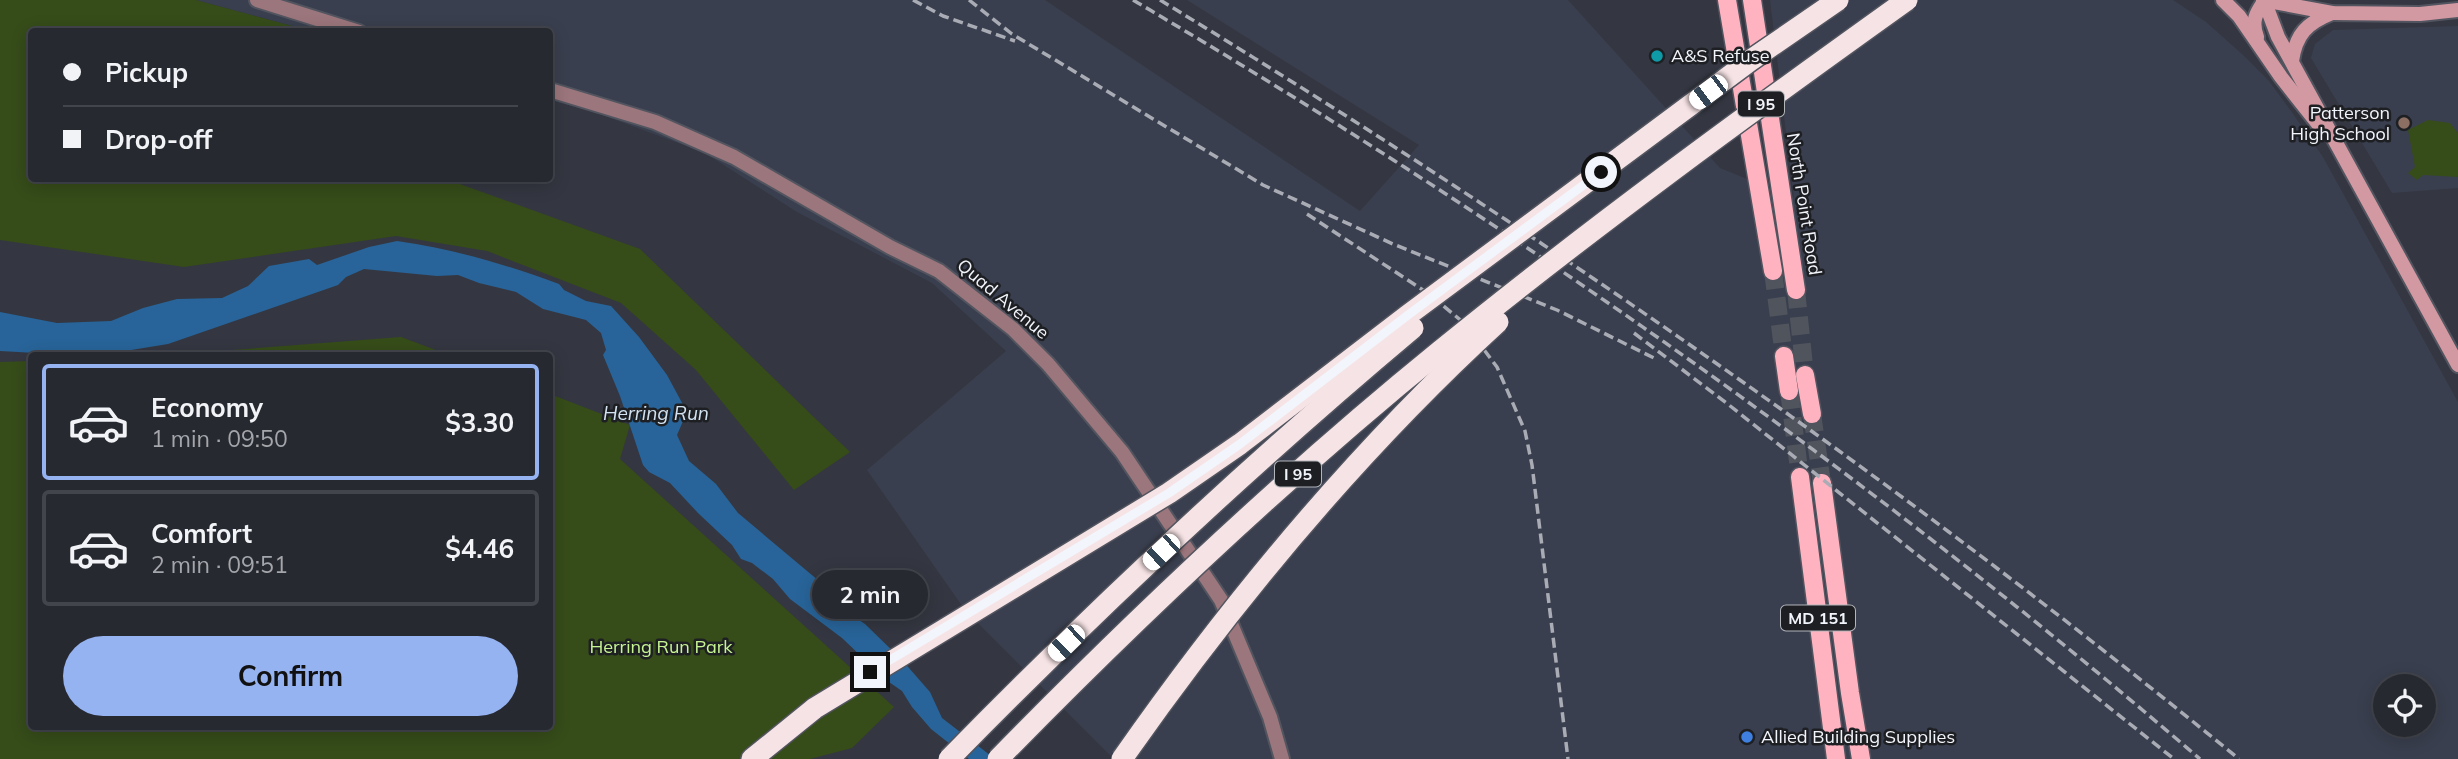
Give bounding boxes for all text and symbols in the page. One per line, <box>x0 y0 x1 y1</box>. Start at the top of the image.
place label: A&S Refuse <box>1671 44 1769 67</box>
marker: A&S Refuse <box>1649 48 1665 64</box>
text: Pickup <box>105 56 188 89</box>
car <box>1685 71 1732 113</box>
road number: I 95 <box>1738 92 1784 116</box>
place label: Patterson High School <box>2290 101 2390 145</box>
marker: Patterson High School <box>2396 115 2412 131</box>
text: Drop-off <box>105 123 212 156</box>
street label: North Point Road <box>1782 131 1827 277</box>
route start <box>1585 156 1617 188</box>
street label: Quad Avenue <box>953 253 1054 344</box>
icon: car <box>67 391 130 454</box>
text: Economy <box>151 391 263 424</box>
water label: Herring Run <box>603 401 709 425</box>
text: $3.30 <box>445 406 514 439</box>
text: 1 min · 09:50 <box>151 424 288 453</box>
road number: I 95 <box>1275 461 1321 486</box>
icon: car <box>67 517 130 580</box>
text: Comfort <box>151 517 252 550</box>
car <box>1139 530 1184 574</box>
text: $4.46 <box>445 532 514 565</box>
text: 2 min · 09:51 <box>151 550 288 579</box>
callout: 2 min <box>812 570 928 620</box>
text: 2 min <box>840 580 900 609</box>
road number: MD 151 <box>1781 606 1855 631</box>
car <box>1044 621 1089 665</box>
park label: Herring Run Park <box>589 635 733 658</box>
button: Confirm <box>63 636 518 716</box>
route end <box>854 656 886 688</box>
map controls <box>2373 674 2436 737</box>
button: locate <box>2373 674 2436 737</box>
place label: Allied Building Supplies <box>1761 725 1955 748</box>
marker: Allied Building Supplies <box>1739 729 1755 745</box>

